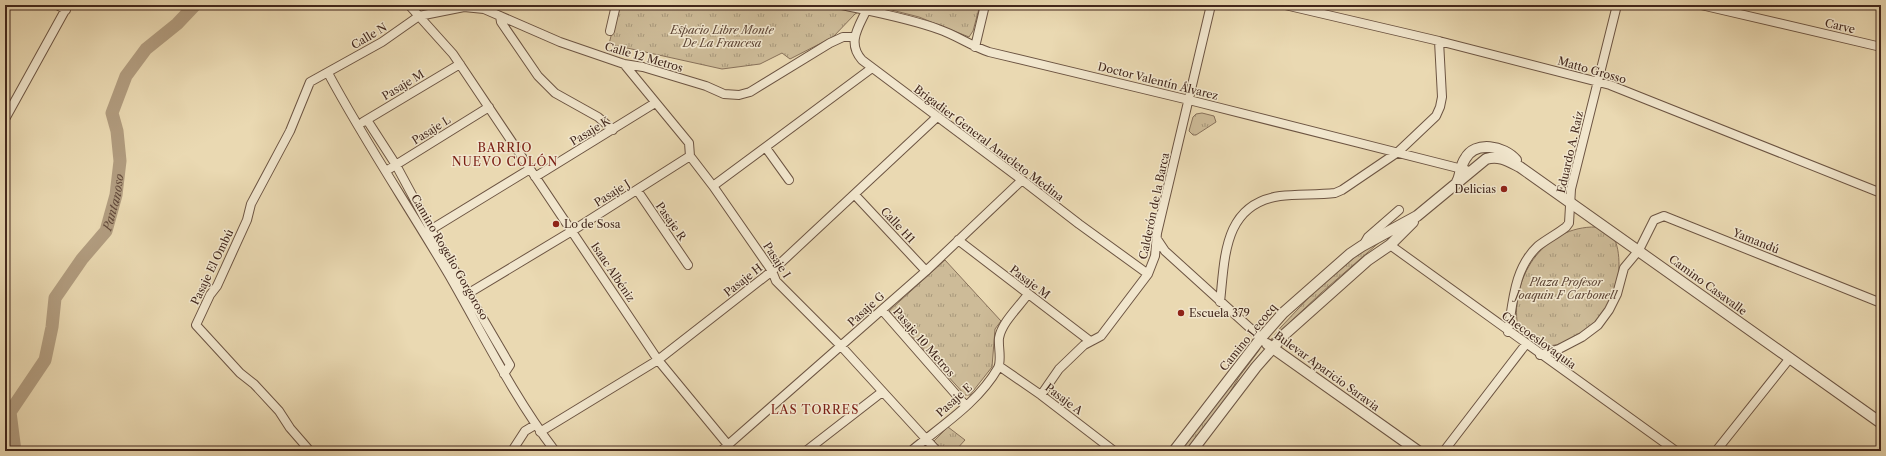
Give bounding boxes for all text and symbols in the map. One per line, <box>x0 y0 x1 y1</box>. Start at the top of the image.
street label: Carve <box>1823 16 1857 36</box>
street label: Calle N <box>349 20 389 52</box>
park label: Espacio Libre Monte De La Francesa <box>669 23 775 50</box>
street label: Calle 12 Metros <box>603 39 685 75</box>
street label: Matto Grosso <box>1556 54 1628 87</box>
street label: Doctor Valentín Álvarez <box>1096 59 1220 103</box>
street label: Pasaje M <box>379 67 427 103</box>
street label: Brigadier General Anacleto Medina <box>911 82 1067 204</box>
street label: Eduardo A. Raíz <box>1554 109 1586 195</box>
street label: Pasaje L <box>409 112 454 147</box>
street label: Pasaje K <box>567 113 613 148</box>
district label: BARRIO NUEVO COLÓN <box>452 140 558 169</box>
street label: Calderón de la Barca <box>1136 151 1172 261</box>
water label: Pantanoso <box>99 173 126 233</box>
street label: Pasaje J <box>591 177 633 209</box>
place label: Delicias <box>1455 182 1496 196</box>
marker: Delicias <box>1499 184 1509 194</box>
street label: Camino Rogelio Gorgoroso <box>408 192 492 323</box>
street label: Pasaje R <box>653 199 690 244</box>
street label: Calle H1 <box>878 204 918 246</box>
place label: Lo de Sosa <box>564 217 621 231</box>
marker: Lo de Sosa <box>551 219 561 229</box>
street label: Yamandú <box>1730 225 1782 257</box>
street label: Pasaje El Ombú <box>188 227 236 307</box>
street label: Pasaje I <box>760 239 794 281</box>
street label: Isaac Albéniz <box>588 240 638 305</box>
street label: Camino Casavalle <box>1666 252 1750 318</box>
street label: Pasaje H <box>721 261 765 299</box>
street label: Pasaje M <box>1007 262 1053 302</box>
park label: Plaza Profesor Joaquin F Carbonell <box>1512 275 1619 302</box>
street label: Pasaje G <box>845 289 887 329</box>
street label: Camino Lecocq <box>1217 300 1280 374</box>
street label: Pasaje 10 Metros <box>890 305 958 380</box>
place label: Escuela 379 <box>1189 306 1250 320</box>
marker: Escuela 379 <box>1176 308 1186 318</box>
street label: Checoeslovaquia <box>1499 308 1579 372</box>
street label: Bulevar Aparicio Saravia <box>1271 328 1383 414</box>
street label: Pasaje E <box>933 380 975 420</box>
street label: Pasaje A <box>1042 380 1086 418</box>
district label: LAS TORRES <box>771 402 859 417</box>

